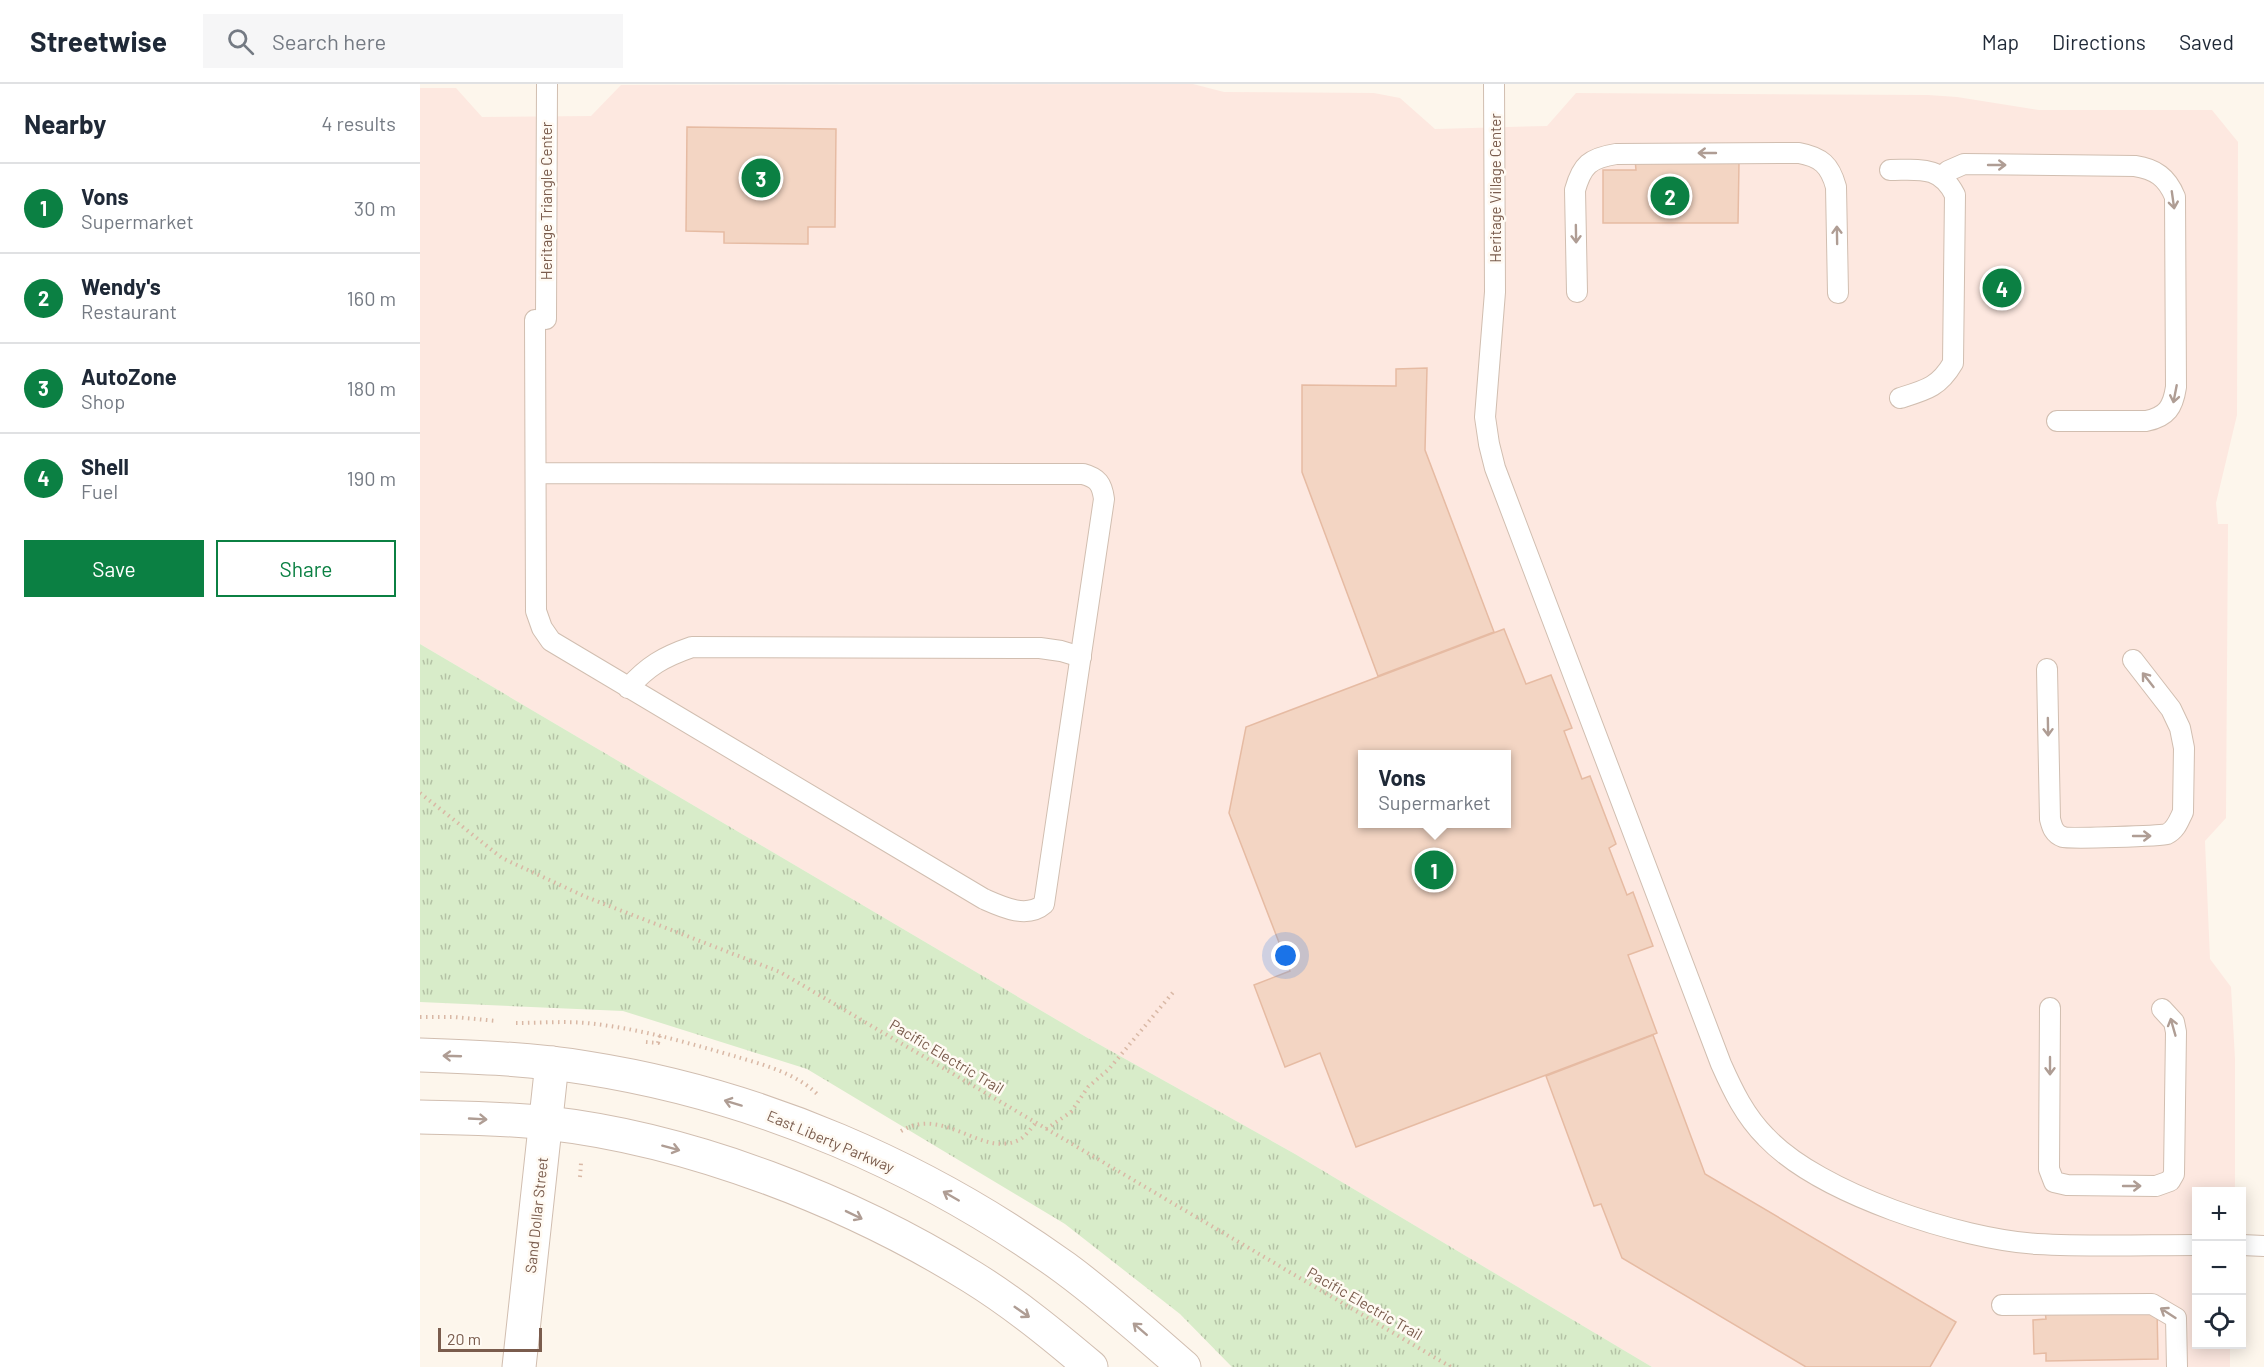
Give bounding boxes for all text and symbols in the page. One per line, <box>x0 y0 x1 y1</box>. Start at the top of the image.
search box <box>203 14 623 68</box>
text: Streetwise <box>30 24 167 58</box>
icon: search <box>224 25 257 58</box>
text: Search here <box>272 28 386 54</box>
text: Map <box>1982 29 2019 54</box>
text: Directions <box>2052 29 2146 54</box>
text: Saved <box>2179 29 2234 54</box>
text: Nearby <box>24 108 106 139</box>
text: 4 results <box>321 111 396 135</box>
street label: Heritage Village Center <box>1486 113 1504 263</box>
street label: Heritage Triangle Center <box>537 121 555 280</box>
one-way arrow <box>1697 148 1717 159</box>
pin: 3 <box>742 156 780 200</box>
one-way arrow <box>1986 159 2006 171</box>
pin: 2 <box>1650 174 1690 218</box>
text: Vons <box>81 183 129 209</box>
one-way arrow <box>2168 189 2179 209</box>
text: 1 <box>40 196 47 220</box>
text: 30 m <box>354 196 396 220</box>
text: Supermarket <box>81 209 194 233</box>
one-way arrow <box>1570 224 1582 244</box>
one-way arrow <box>1831 225 1843 245</box>
pin: 4 <box>1982 266 2022 310</box>
text: Wendy's <box>81 273 161 299</box>
text: 2 <box>38 286 49 310</box>
text: 160 m <box>347 286 396 310</box>
text: Restaurant <box>81 299 177 323</box>
text: AutoZone <box>81 363 177 389</box>
text: 3 <box>38 376 49 400</box>
text: 180 m <box>347 376 396 400</box>
one-way arrow <box>2169 384 2180 403</box>
text: Shop <box>81 389 125 413</box>
text: Shell <box>81 453 129 479</box>
text: 4 <box>37 466 50 490</box>
text: 190 m <box>347 466 396 490</box>
text: Fuel <box>81 479 118 503</box>
button: Save <box>24 540 204 597</box>
button: Share <box>216 540 396 597</box>
one-way arrow <box>2142 672 2155 688</box>
one-way arrow <box>2042 717 2054 737</box>
popup <box>1358 750 1511 828</box>
text: Vons <box>1378 764 1426 790</box>
text: Supermarket <box>1378 790 1491 814</box>
one-way arrow <box>2132 830 2152 842</box>
pin: 1 <box>1414 848 1454 892</box>
your location <box>1271 941 1300 970</box>
street label: Pacific Electric Trail <box>887 1015 1007 1097</box>
one-way arrow <box>2167 1018 2178 1037</box>
one-way arrow <box>442 1051 462 1062</box>
one-way arrow <box>2044 1056 2056 1076</box>
one-way arrow <box>724 1097 743 1108</box>
street label: East Liberty Parkway <box>765 1106 897 1176</box>
one-way arrow <box>468 1113 488 1124</box>
one-way arrow <box>661 1143 680 1154</box>
street label: Sand Dollar Street <box>521 1156 551 1274</box>
one-way arrow <box>2121 1180 2141 1192</box>
map controls <box>2192 1187 2246 1349</box>
button: + <box>2192 1187 2246 1241</box>
one-way arrow <box>943 1190 960 1202</box>
one-way arrow <box>844 1209 862 1221</box>
button: − <box>2192 1241 2246 1295</box>
street label: Pacific Electric Trail <box>1304 1263 1426 1343</box>
button: locate <box>2192 1295 2246 1349</box>
one-way arrow <box>1014 1306 1030 1318</box>
one-way arrow <box>2159 1307 2176 1320</box>
one-way arrow <box>1133 1322 1148 1336</box>
scale bar <box>438 1325 542 1352</box>
text: 20 m <box>447 1329 481 1348</box>

